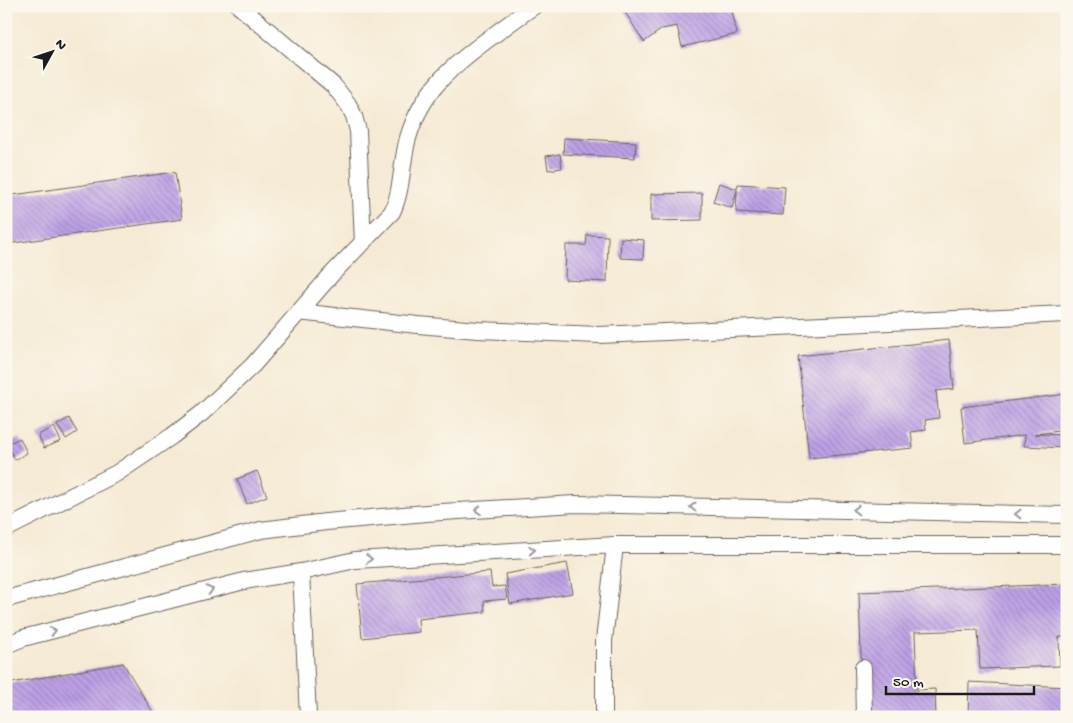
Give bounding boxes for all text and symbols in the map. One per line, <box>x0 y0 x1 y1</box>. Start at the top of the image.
north arrow <box>28 28 78 78</box>
text: N <box>51 36 69 54</box>
one-way arrow <box>689 501 697 512</box>
one-way arrow <box>474 504 482 515</box>
one-way arrow <box>851 505 859 515</box>
one-way arrow <box>1014 508 1022 519</box>
one-way arrow <box>528 544 536 555</box>
one-way arrow <box>366 553 374 564</box>
one-way arrow <box>206 585 215 596</box>
one-way arrow <box>48 626 57 637</box>
scale bar <box>886 663 1033 695</box>
text: 50 m <box>893 674 924 692</box>

